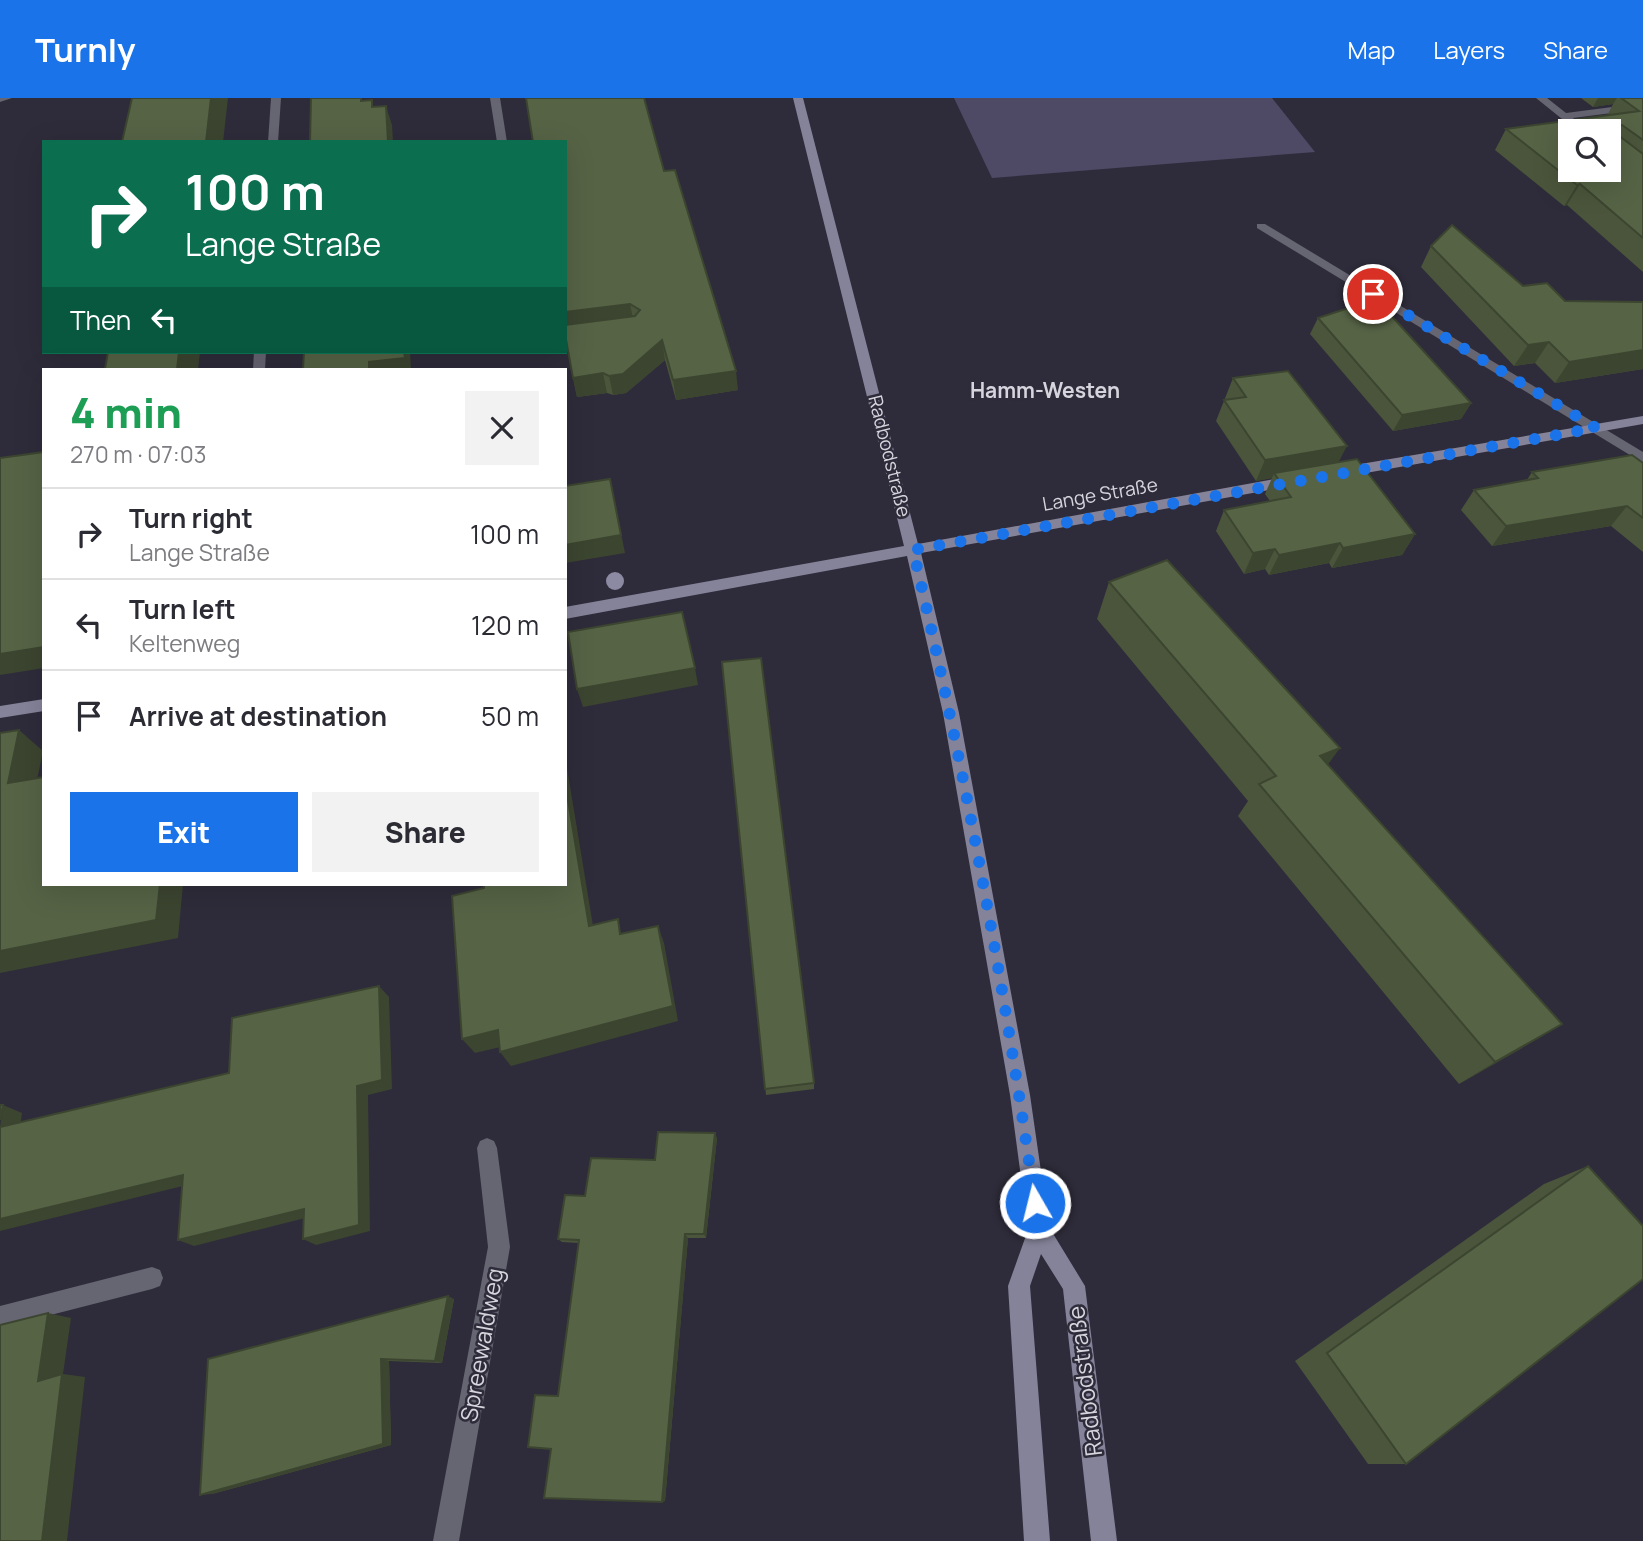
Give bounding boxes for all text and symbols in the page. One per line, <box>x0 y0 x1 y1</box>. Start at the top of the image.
text: Turnly <box>35 27 136 72</box>
text: Map <box>1348 33 1395 66</box>
text: Layers <box>1433 33 1505 66</box>
text: Share <box>1543 33 1608 66</box>
map controls <box>1558 119 1621 182</box>
button: search <box>1558 119 1621 182</box>
text: 100 m <box>185 158 325 225</box>
icon: right <box>70 168 161 259</box>
text: Lange Straße <box>185 222 381 266</box>
pin <box>1343 264 1403 324</box>
icon: arrive <box>1354 275 1392 313</box>
icon: left <box>145 301 183 339</box>
text: Then <box>70 302 131 338</box>
district label: Hamm-Westen <box>970 376 1120 404</box>
text: 4 min <box>70 383 182 441</box>
button: close <box>465 391 539 465</box>
street label: Radbodstraße <box>862 392 918 520</box>
text: 270 m · 07:03 <box>70 438 206 470</box>
street label: Lange Straße <box>1040 471 1160 517</box>
text: Turn right <box>129 500 253 536</box>
icon: right <box>70 515 108 553</box>
text: 100 m <box>470 516 539 552</box>
text: Lange Straße <box>129 536 270 568</box>
text: Turn left <box>129 591 236 627</box>
icon: left <box>70 606 108 644</box>
text: 120 m <box>471 607 539 643</box>
text: Keltenweg <box>129 627 240 659</box>
icon: arrive <box>70 697 108 735</box>
text: Arrive at destination <box>129 698 387 734</box>
text: 50 m <box>481 698 539 734</box>
button: Exit <box>70 792 298 872</box>
button: Share <box>312 792 539 872</box>
position arrow <box>998 1166 1072 1240</box>
street label: Spreewaldweg <box>452 1266 510 1424</box>
street label: Radbodstraße <box>1059 1304 1109 1458</box>

